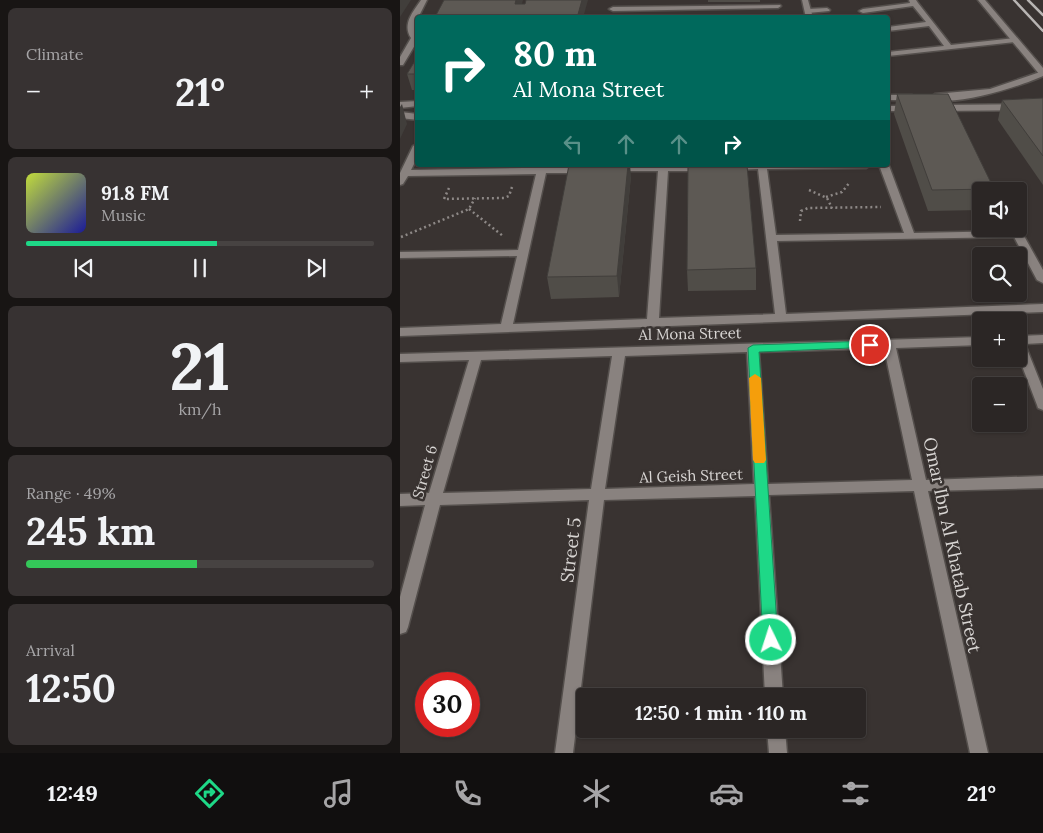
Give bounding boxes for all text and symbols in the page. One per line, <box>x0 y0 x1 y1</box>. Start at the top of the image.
text: 80 m <box>513 31 597 76</box>
icon: right <box>430 35 495 100</box>
text: Climate <box>26 44 83 64</box>
text: 21° <box>175 68 225 116</box>
text: − <box>26 74 41 110</box>
text: + <box>359 74 374 110</box>
text: Al Mona Street <box>513 75 664 103</box>
icon: left <box>559 130 587 158</box>
icon: ahead <box>612 130 640 158</box>
icon: ahead <box>665 130 693 158</box>
icon: right <box>718 130 746 158</box>
text: 91.8 FM <box>101 181 169 205</box>
map controls <box>972 182 1027 432</box>
button: sound <box>972 182 1027 237</box>
text: Music <box>101 205 146 225</box>
button: search <box>972 247 1027 302</box>
icon: previous <box>70 254 98 282</box>
icon: pause <box>186 254 214 282</box>
icon: next <box>302 254 330 282</box>
button: + <box>972 312 1027 367</box>
street label: Al Mona Street <box>637 323 742 344</box>
pin <box>849 324 891 366</box>
text: 21 <box>169 325 231 408</box>
icon: arrive <box>856 331 884 359</box>
button: − <box>972 377 1027 432</box>
text: km/h <box>178 399 222 419</box>
street label: Omar Ibn Al Khatab Street <box>918 435 987 655</box>
street label: Street 6 <box>408 443 441 501</box>
street label: Al Geish Street <box>638 464 743 487</box>
text: Range · 49% <box>26 483 116 503</box>
text: 245 km <box>26 507 155 555</box>
street label: Street 5 <box>555 516 586 584</box>
position arrow <box>744 613 796 665</box>
text: Arrival <box>26 640 75 660</box>
text: 12:50 <box>26 664 116 712</box>
speed limit sign: 30 <box>415 672 480 737</box>
text: 12:50 · 1 min · 110 m <box>635 701 807 725</box>
icon: directions <box>192 776 227 811</box>
icon: music <box>321 776 356 811</box>
icon: phone <box>450 776 485 811</box>
icon: climate <box>579 776 614 811</box>
icon: car <box>709 776 744 811</box>
icon: filters <box>838 776 873 811</box>
text: 12:49 <box>47 779 98 807</box>
text: 21° <box>967 779 996 807</box>

